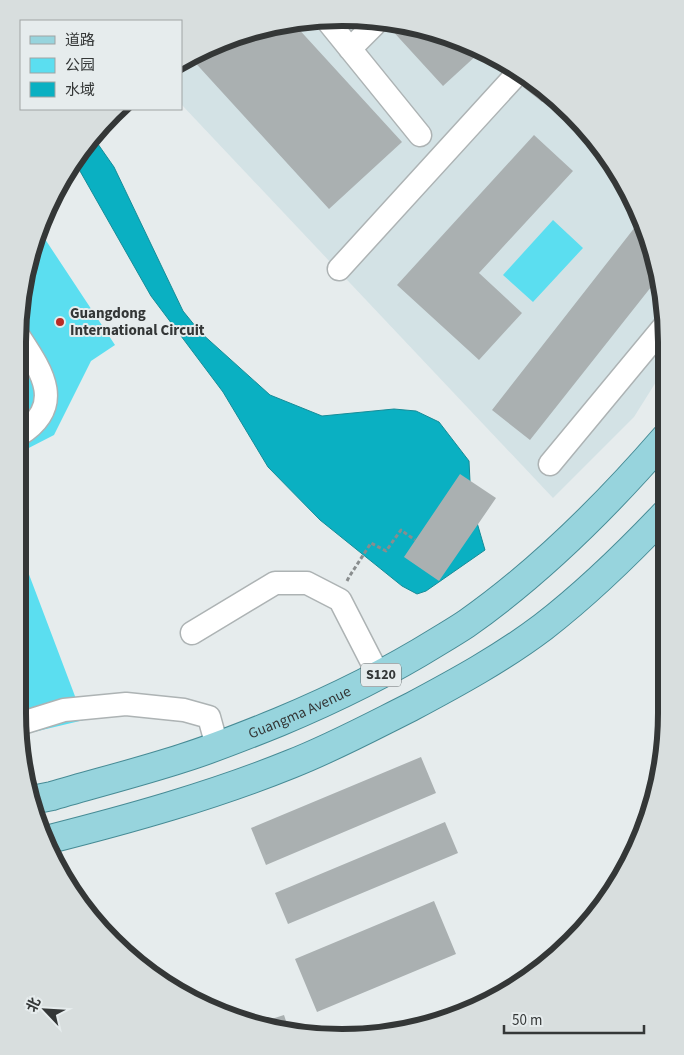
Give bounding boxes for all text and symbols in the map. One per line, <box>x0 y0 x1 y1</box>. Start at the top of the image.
legend <box>20 20 182 110</box>
text: 道路 <box>65 30 95 51</box>
text: 公园 <box>65 55 95 76</box>
text: 水域 <box>65 80 95 101</box>
place label: Guangdong International Circuit <box>70 303 205 341</box>
marker: Guangdong International Circuit <box>54 316 66 328</box>
road number: S120 <box>361 664 401 686</box>
street label: Guangma Avenue <box>245 681 354 744</box>
north arrow <box>20 985 70 1035</box>
text: 北 <box>22 994 46 1015</box>
scale bar <box>504 1002 644 1034</box>
text: 50 m <box>512 1010 542 1031</box>

